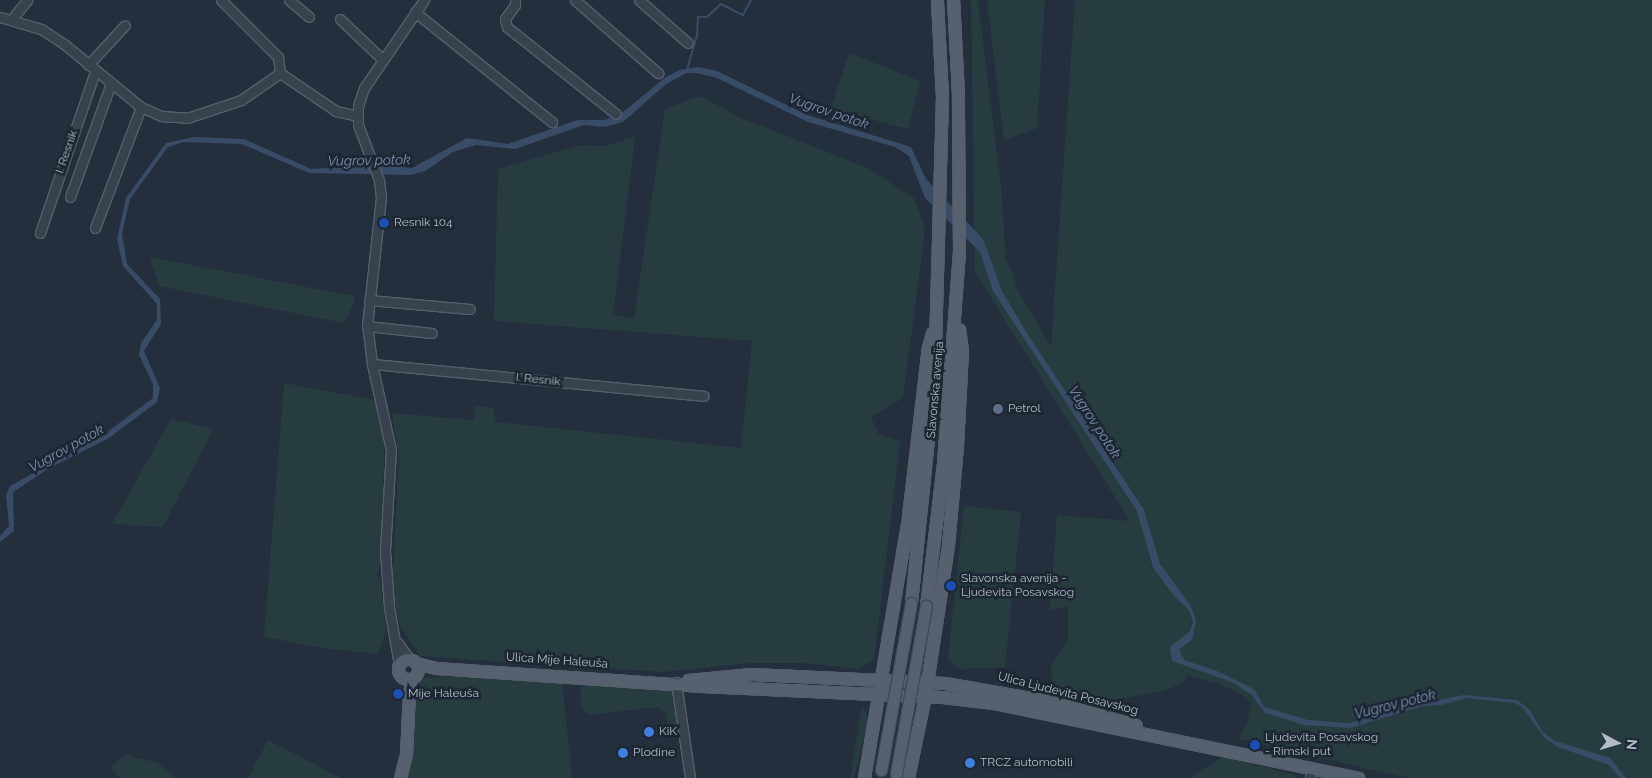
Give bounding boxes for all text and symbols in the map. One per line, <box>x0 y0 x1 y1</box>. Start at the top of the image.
water label: Vugrov potok <box>787 89 871 133</box>
street label: I. Resnik <box>53 128 81 176</box>
water label: Vugrov potok <box>327 151 411 169</box>
place label: Resnik 104 <box>394 216 453 230</box>
marker: Resnik 104 <box>378 217 390 229</box>
street label: Slavonska avenija <box>925 341 947 439</box>
street label: I. Resnik <box>515 371 561 389</box>
water label: Vugrov potok <box>1065 382 1125 462</box>
place label: Petrol <box>1008 402 1041 416</box>
marker: Petrol <box>992 403 1004 415</box>
water label: Vugrov potok <box>25 420 107 476</box>
place label: Slavonska avenija - Ljudevita Posavskog <box>961 572 1074 600</box>
marker: Slavonska avenija - Ljudevita Posavskog <box>945 580 957 592</box>
street label: Ulica Mije Haleuša <box>506 650 608 672</box>
street label: Ulica Ljudevita Posavskog <box>996 670 1140 718</box>
water label: Vugrov potok <box>1352 686 1438 722</box>
place label: Mije Haleuša <box>408 687 479 701</box>
marker: Mije Haleuša <box>392 688 404 700</box>
north arrow <box>1592 718 1642 768</box>
place label: KiK <box>659 725 677 739</box>
marker: KiK <box>643 726 655 738</box>
place label: Ljudevita Posavskog - Rimski put <box>1265 731 1378 759</box>
text: N <box>1623 738 1640 751</box>
marker: Ljudevita Posavskog - Rimski put <box>1249 739 1261 751</box>
place label: Plodine <box>633 746 675 760</box>
marker: Plodine <box>617 747 629 759</box>
place label: TRCZ automobili <box>980 756 1073 770</box>
marker: TRCZ automobili <box>964 757 976 769</box>

